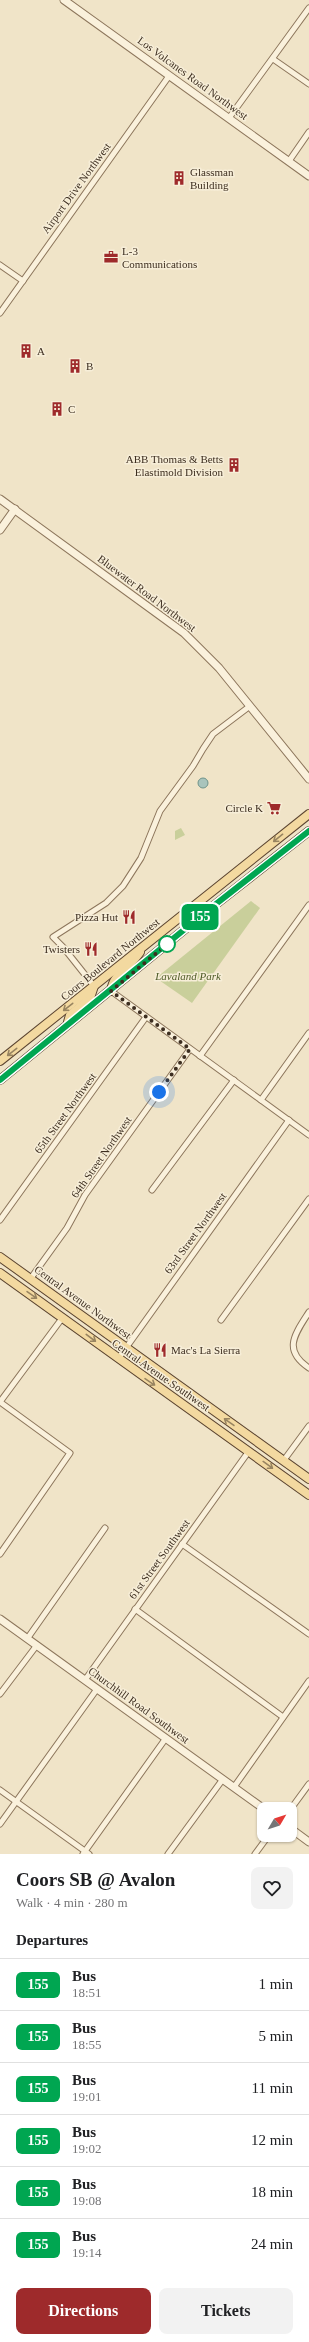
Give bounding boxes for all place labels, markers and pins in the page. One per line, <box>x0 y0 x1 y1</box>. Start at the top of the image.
place label: Glassman Building <box>190 166 234 191</box>
building icon: Glassman Building <box>171 170 187 186</box>
place label: L-3 Communications <box>122 245 197 270</box>
office icon: L-3 Communications <box>103 249 119 265</box>
building icon: A <box>18 343 34 359</box>
place label: A <box>37 345 45 357</box>
building icon: B <box>67 358 83 374</box>
place label: B <box>86 360 93 372</box>
building icon: C <box>49 401 65 417</box>
place label: C <box>68 403 75 415</box>
place label: ABB Thomas & Betts Elastimold Division <box>126 453 223 478</box>
building icon: ABB Thomas & Betts Elastimold Division <box>226 457 242 473</box>
supermarket icon: Circle K <box>266 800 282 816</box>
place label: Circle K <box>225 802 263 814</box>
restaurant icon: Pizza Hut <box>121 909 137 925</box>
place label: Pizza Hut <box>75 911 118 923</box>
unlabelled marker <box>158 935 176 953</box>
restaurant icon: Twisters <box>83 941 99 957</box>
place label: Twisters <box>43 943 80 955</box>
restaurant icon: Mac's La Sierra <box>152 1342 168 1358</box>
place label: Mac's La Sierra <box>171 1344 240 1356</box>

